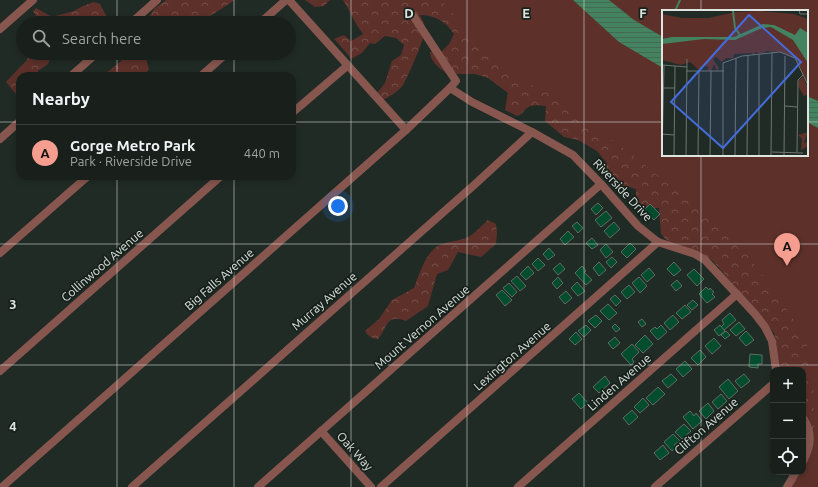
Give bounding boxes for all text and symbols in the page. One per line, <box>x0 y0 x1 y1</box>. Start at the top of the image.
text: D <box>404 6 414 20</box>
text: E <box>522 6 530 20</box>
text: F <box>639 6 647 20</box>
inset map <box>662 10 808 156</box>
search box <box>16 16 296 60</box>
icon: search <box>30 27 52 49</box>
text: Search here <box>62 30 141 47</box>
text: Nearby <box>32 89 90 108</box>
text: Gorge Metro Park <box>70 137 196 154</box>
text: A <box>40 146 50 160</box>
text: 440 m <box>244 146 280 160</box>
text: Park · Riverside Drive <box>70 154 192 168</box>
street label: Riverside Drive <box>591 156 655 224</box>
your location <box>328 196 348 216</box>
street label: Collinwood Avenue <box>59 226 145 304</box>
pin: A <box>774 233 800 266</box>
street label: Big Falls Avenue <box>182 246 256 312</box>
street label: Murray Avenue <box>289 269 359 333</box>
street label: Mount Vernon Avenue <box>372 282 472 372</box>
text: 3 <box>9 297 17 311</box>
street label: Lexington Avenue <box>471 319 553 393</box>
street label: Linden Avenue <box>585 351 653 413</box>
map controls <box>770 367 806 475</box>
button: + <box>770 367 806 403</box>
street label: Clifton Avenue <box>672 395 740 457</box>
button: − <box>770 403 806 439</box>
text: 4 <box>9 419 17 433</box>
street label: Oak Way <box>334 429 376 473</box>
button: locate <box>770 439 806 475</box>

